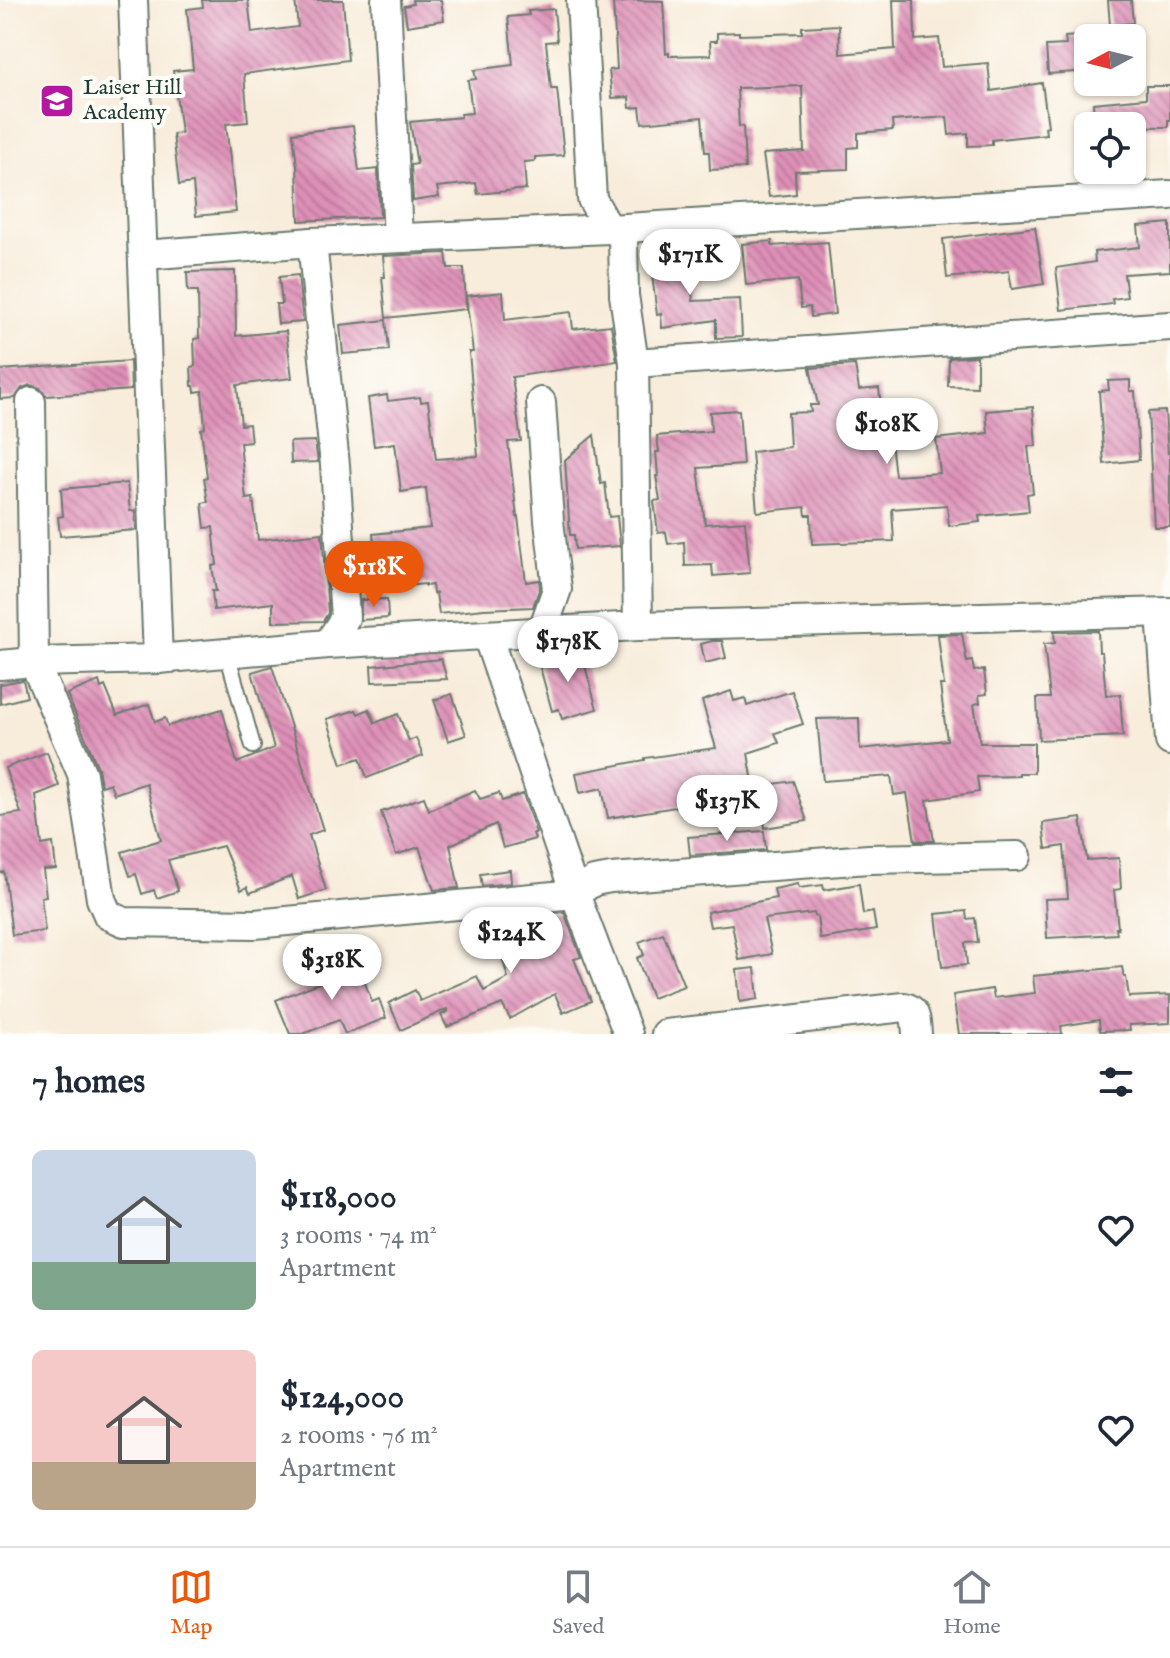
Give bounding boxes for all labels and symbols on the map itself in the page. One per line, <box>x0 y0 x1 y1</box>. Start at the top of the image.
north arrow <box>1074 24 1146 96</box>
place label: Laiser Hill Academy <box>82 74 182 127</box>
school or university icon: Laiser Hill Academy <box>38 82 76 120</box>
pin: $171K <box>634 229 746 297</box>
pin: $108K <box>831 398 943 466</box>
pin: $118K <box>318 541 430 609</box>
pin: $178K <box>512 616 624 684</box>
pin: $137K <box>671 775 783 843</box>
pin: $124K <box>455 907 567 975</box>
pin: $318K <box>276 934 388 1002</box>

